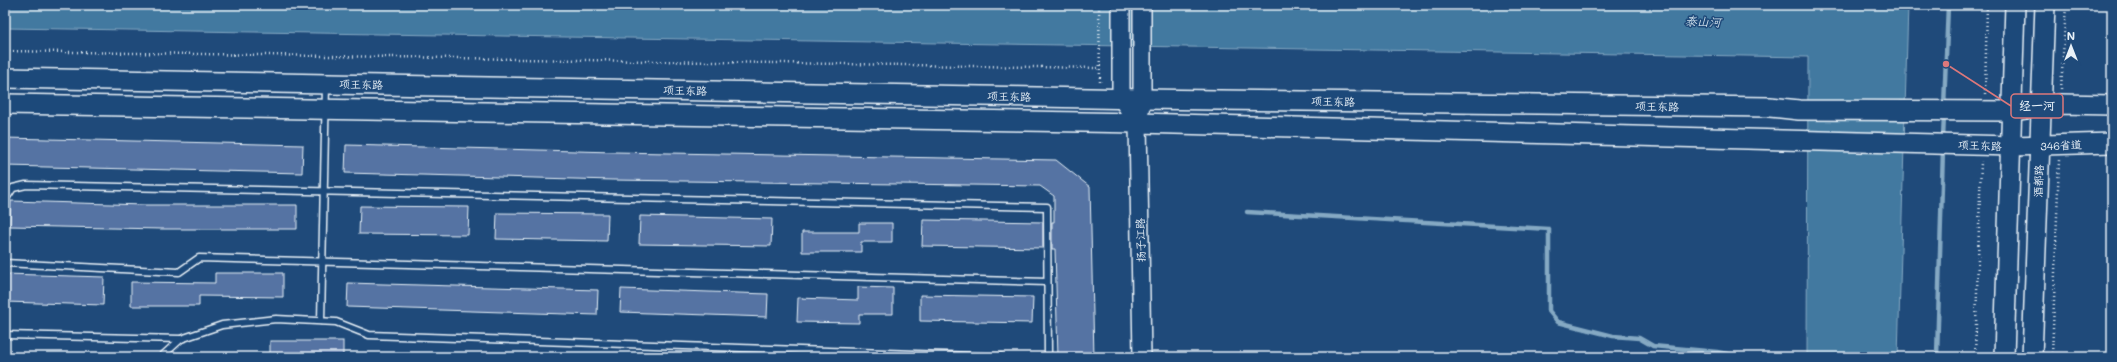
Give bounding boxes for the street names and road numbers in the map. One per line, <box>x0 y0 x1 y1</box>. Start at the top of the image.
street label: 项王东路 <box>339 76 383 92</box>
street label: 项王东路 <box>663 82 707 98</box>
street label: 项王东路 <box>987 88 1031 104</box>
street label: 项王东路 <box>1311 93 1355 109</box>
street label: 项王东路 <box>1635 98 1679 114</box>
street label: 346省道 <box>2040 136 2082 154</box>
street label: 项王东路 <box>1958 137 2002 153</box>
street label: 酒都路 <box>2030 164 2046 198</box>
street label: 扬子江路 <box>1132 218 1148 262</box>

